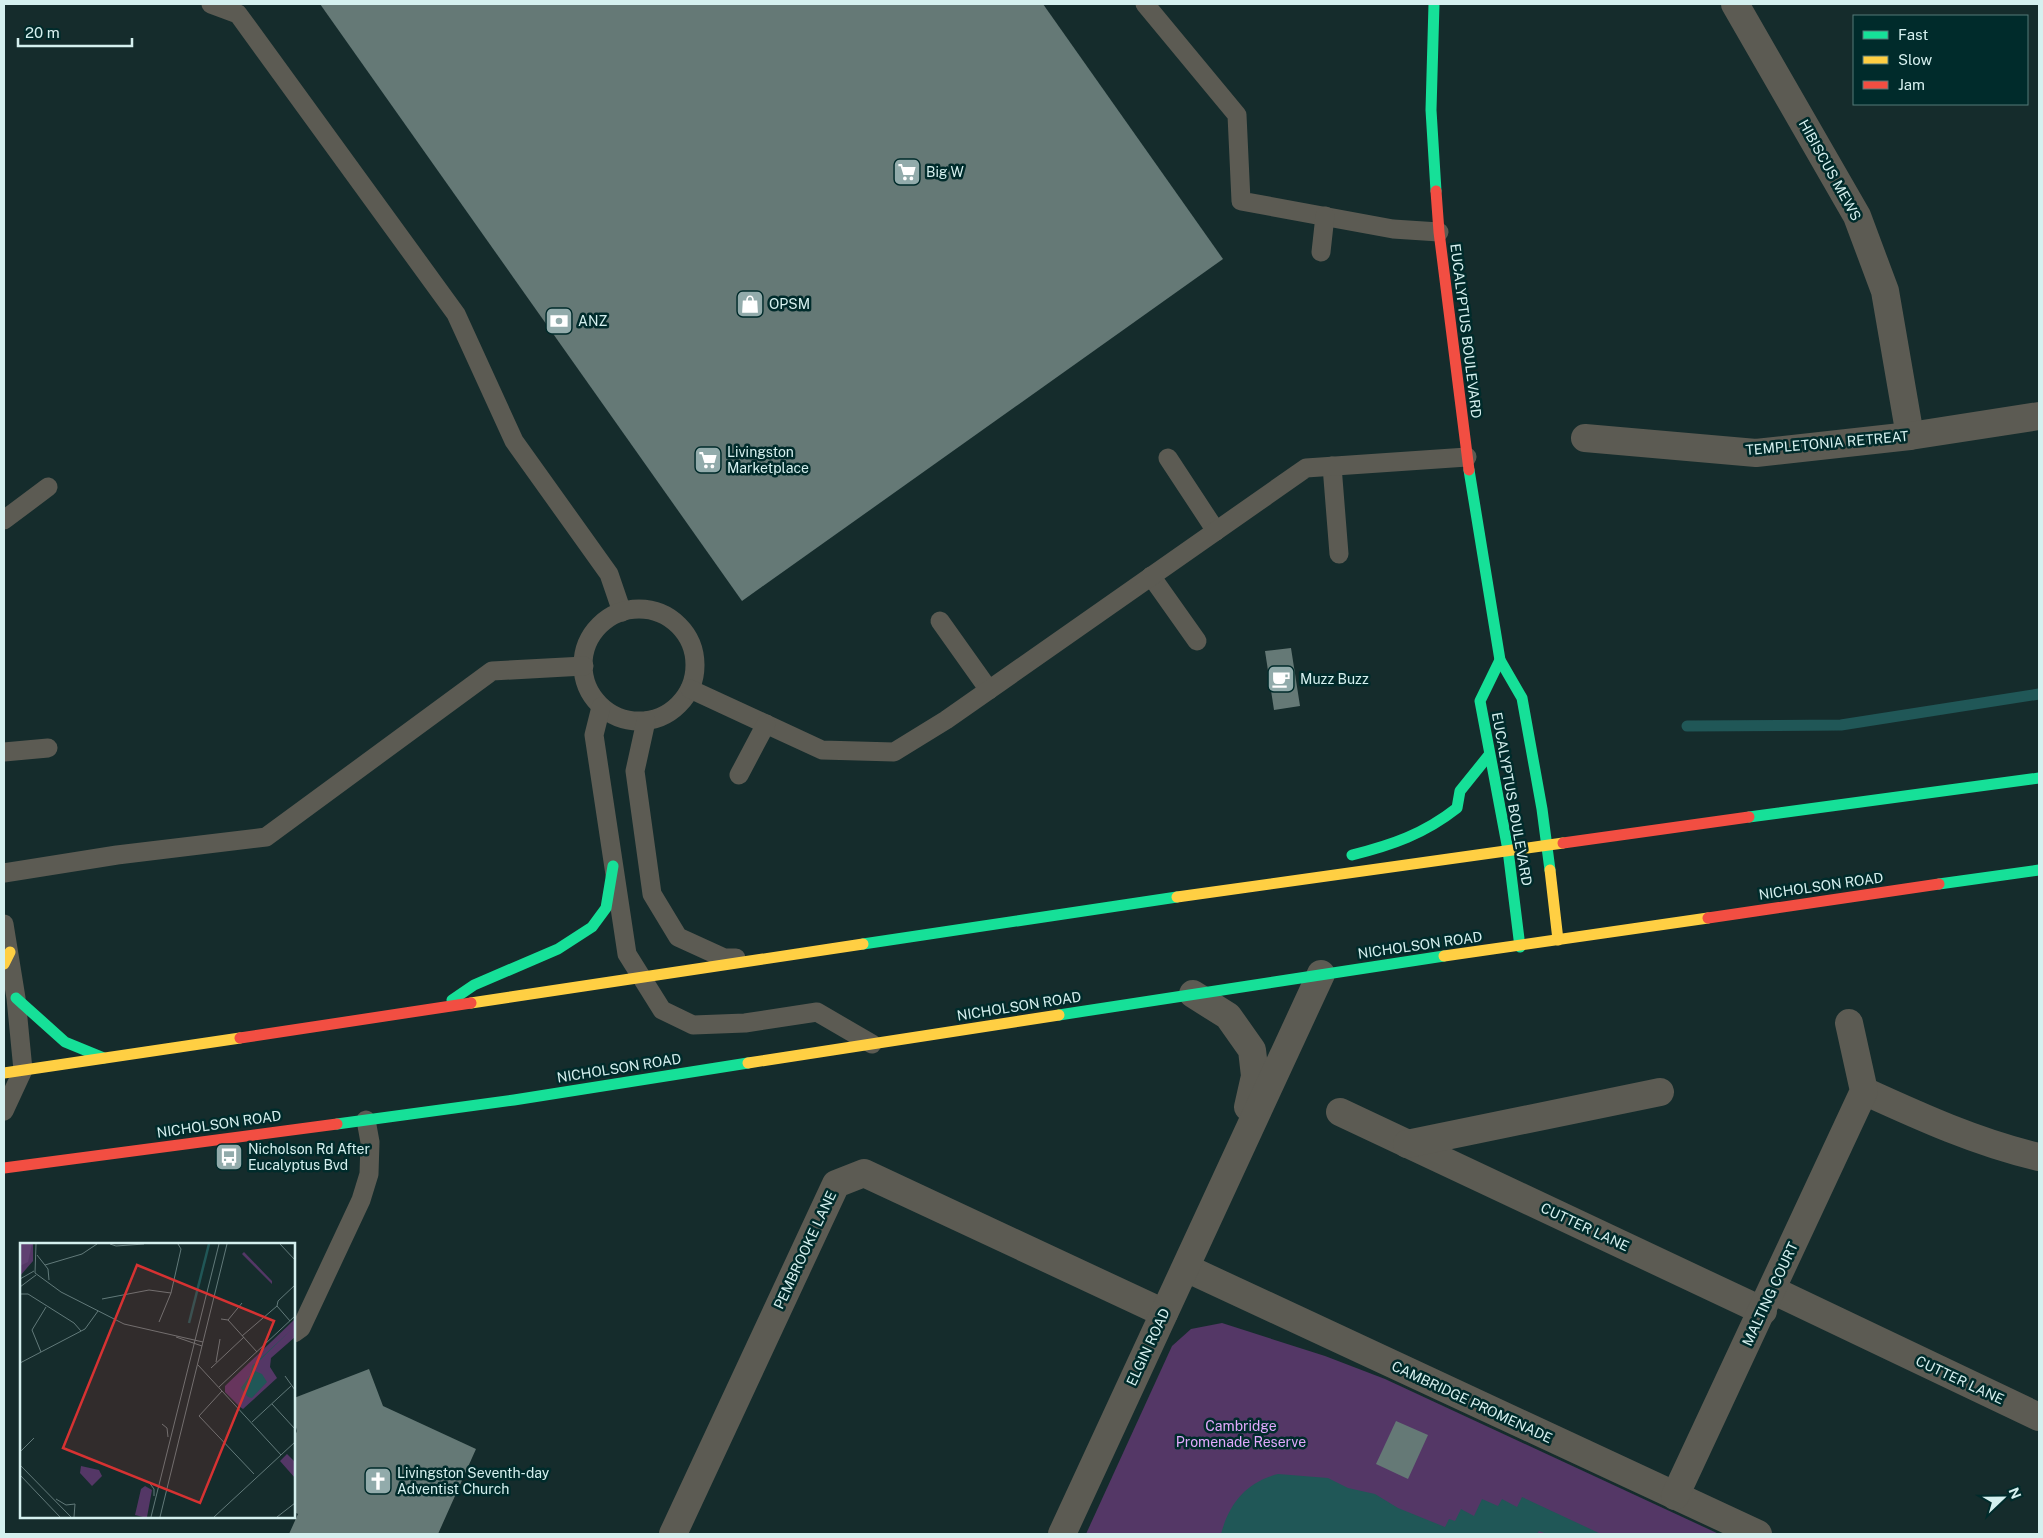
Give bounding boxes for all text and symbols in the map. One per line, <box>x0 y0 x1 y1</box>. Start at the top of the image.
scale bar <box>18 15 131 47</box>
legend <box>1853 15 2028 105</box>
text: 20 m <box>25 24 60 41</box>
text: Fast <box>1898 26 1928 43</box>
text: Slow <box>1898 51 1933 68</box>
text: Jam <box>1898 76 1925 93</box>
street label: HIBISCUS MEWS <box>1796 117 1864 223</box>
supermarket icon: Big W <box>892 157 922 187</box>
place label: Big W <box>926 164 965 180</box>
street label: EUCALYPTUS BOULEVARD <box>1447 243 1485 419</box>
shop icon: OPSM <box>735 289 765 319</box>
place label: OPSM <box>769 296 810 312</box>
bank icon: ANZ <box>544 306 574 336</box>
place label: ANZ <box>578 313 607 329</box>
street label: TEMPLETONIA RETREAT <box>1745 428 1909 458</box>
place label: Livingston Marketplace <box>727 444 809 476</box>
supermarket icon: Livingston Marketplace <box>693 445 723 475</box>
cafe icon: Muzz Buzz <box>1266 664 1296 694</box>
place label: Muzz Buzz <box>1300 671 1369 687</box>
street label: EUCALYPTUS BOULEVARD <box>1489 711 1535 887</box>
street label: NICHOLSON ROAD <box>1758 869 1884 903</box>
street label: NICHOLSON ROAD <box>1357 928 1483 962</box>
street label: NICHOLSON ROAD <box>956 988 1082 1024</box>
street label: NICHOLSON ROAD <box>556 1050 682 1086</box>
street label: NICHOLSON ROAD <box>156 1107 282 1141</box>
place label: Nicholson Rd After Eucalyptus Bvd <box>248 1141 370 1173</box>
bus stop icon: Nicholson Rd After Eucalyptus Bvd <box>214 1142 244 1172</box>
street label: PEMBROOKE LANE <box>771 1188 839 1312</box>
street label: CUTTER LANE <box>1538 1200 1632 1254</box>
street label: MALTING COURT <box>1739 1240 1801 1348</box>
inset map <box>20 1243 295 1518</box>
street label: ELGIN ROAD <box>1123 1306 1173 1388</box>
street label: CUTTER LANE <box>1913 1353 2007 1407</box>
street label: CAMBRIDGE PROMENADE <box>1389 1358 1555 1446</box>
park label: Cambridge Promenade Reserve <box>1176 1418 1306 1450</box>
place label: Livingston Seventh-day Adventist Church <box>397 1465 550 1497</box>
church icon: Livingston Seventh-day Adventist Church <box>363 1466 393 1496</box>
north arrow <box>1978 1473 2028 1523</box>
text: N <box>2006 1485 2025 1501</box>

